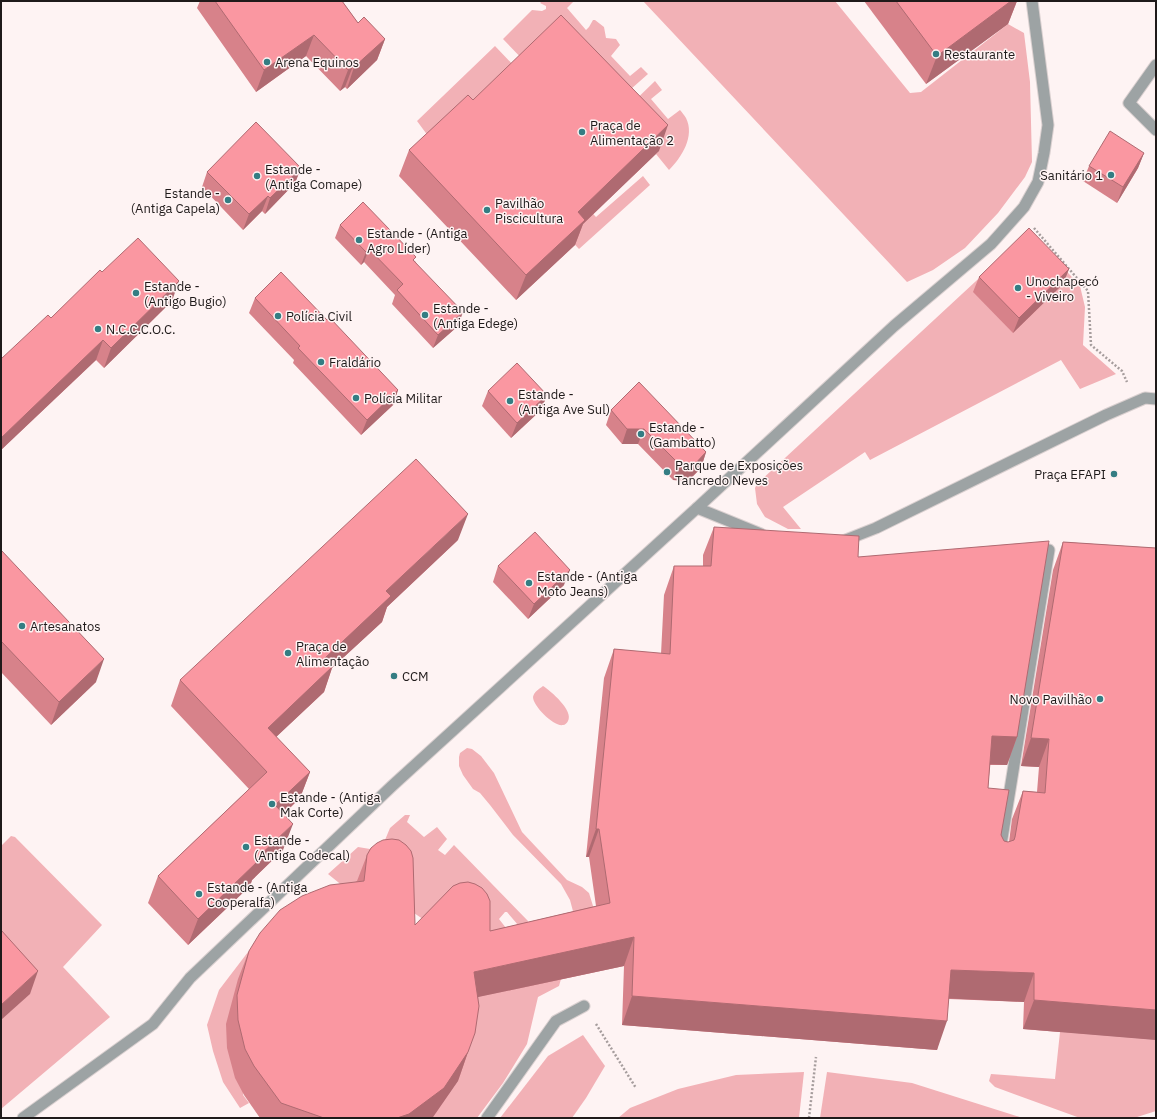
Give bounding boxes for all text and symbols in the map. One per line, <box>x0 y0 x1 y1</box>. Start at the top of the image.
place label: Restaurante <box>944 46 1015 63</box>
marker: Restaurante <box>931 49 941 59</box>
place label: Arena Equinos <box>275 54 359 71</box>
marker: Arena Equinos <box>262 57 272 67</box>
place label: Praça de Alimentação 2 <box>590 117 674 149</box>
marker: Praça de Alimentação 2 <box>577 127 587 137</box>
place label: Estande - (Antiga Comape) <box>265 161 362 193</box>
place label: Sanitário 1 <box>1040 167 1103 184</box>
marker: Sanitário 1 <box>1106 170 1116 180</box>
marker: Estande - (Antiga Comape) <box>252 171 262 181</box>
place label: Estande - (Antiga Capela) <box>131 185 220 217</box>
marker: Estande - (Antiga Capela) <box>223 195 233 205</box>
place label: Pavilhão Piscicultura <box>495 195 563 227</box>
marker: Pavilhão Piscicultura <box>482 205 492 215</box>
place label: Estande - (Antiga Agro Líder) <box>367 225 467 257</box>
marker: Estande - (Antiga Agro Líder) <box>354 235 364 245</box>
place label: Unochapecó - Viveiro <box>1026 273 1099 305</box>
place label: Estande - (Antigo Bugio) <box>144 278 227 310</box>
marker: Unochapecó - Viveiro <box>1013 283 1023 293</box>
marker: Estande - (Antigo Bugio) <box>131 288 141 298</box>
place label: Estande - (Antiga Edege) <box>433 300 518 332</box>
place label: Polícia Civil <box>286 308 352 325</box>
marker: Estande - (Antiga Edege) <box>420 310 430 320</box>
marker: Polícia Civil <box>273 311 283 321</box>
place label: N.C.C.C.O.C. <box>106 321 176 338</box>
marker: N.C.C.C.O.C. <box>93 324 103 334</box>
place label: Fraldário <box>329 354 381 371</box>
marker: Fraldário <box>316 357 326 367</box>
place label: Estande - (Antiga Ave Sul) <box>518 386 610 418</box>
place label: Polícia Militar <box>364 390 443 407</box>
marker: Polícia Militar <box>351 393 361 403</box>
marker: Estande - (Antiga Ave Sul) <box>505 396 515 406</box>
place label: Estande - (Gambatto) <box>649 419 716 451</box>
marker: Estande - (Gambatto) <box>636 429 646 439</box>
place label: Parque de Exposições Tancredo Neves <box>675 457 803 489</box>
place label: Praça EFAPI <box>1034 466 1106 483</box>
marker: Parque de Exposições Tancredo Neves <box>662 467 672 477</box>
marker: Praça EFAPI <box>1109 469 1119 479</box>
place label: Estande - (Antiga Moto Jeans) <box>537 568 637 600</box>
marker: Estande - (Antiga Moto Jeans) <box>524 578 534 588</box>
place label: Artesanatos <box>30 618 101 635</box>
marker: Artesanatos <box>17 621 27 631</box>
place label: Praça de Alimentação <box>296 638 369 670</box>
marker: Praça de Alimentação <box>283 648 293 658</box>
place label: CCM <box>402 668 429 685</box>
marker: CCM <box>389 671 399 681</box>
place label: Novo Pavilhão <box>1010 691 1092 708</box>
marker: Novo Pavilhão <box>1095 694 1105 704</box>
place label: Estande - (Antiga Mak Corte) <box>280 789 380 821</box>
marker: Estande - (Antiga Mak Corte) <box>267 799 277 809</box>
place label: Estande - (Antiga Codecal) <box>254 832 350 864</box>
marker: Estande - (Antiga Codecal) <box>241 842 251 852</box>
place label: Estande - (Antiga Cooperalfa) <box>207 879 307 911</box>
marker: Estande - (Antiga Cooperalfa) <box>194 889 204 899</box>

